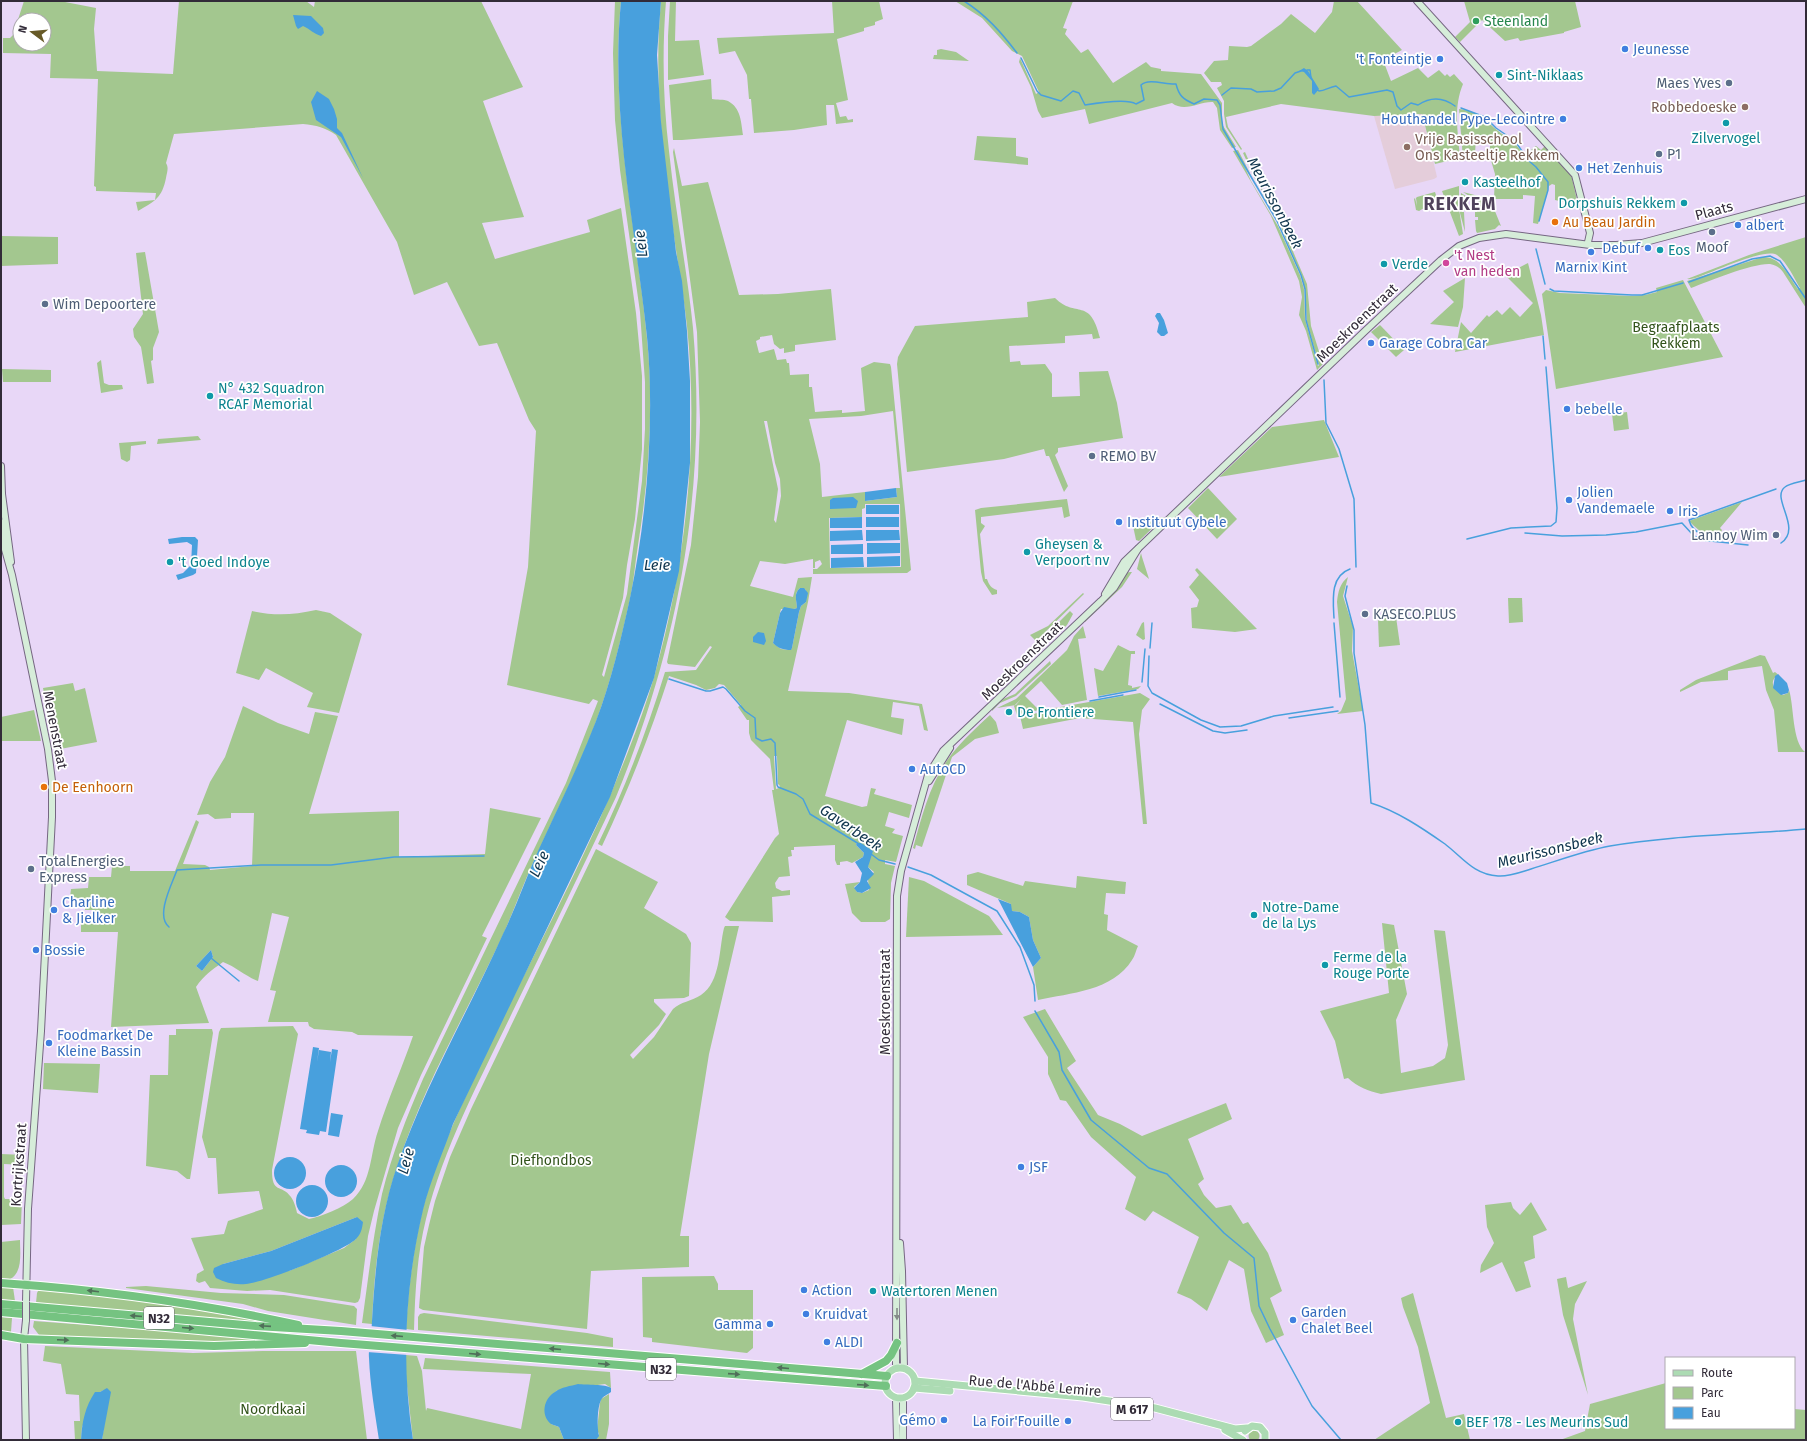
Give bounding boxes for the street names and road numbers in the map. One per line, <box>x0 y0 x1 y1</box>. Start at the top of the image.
street label: Plaats <box>1693 198 1735 224</box>
street label: Moeskroenstraat <box>1313 279 1402 366</box>
street label: Moeskroenstraat <box>978 617 1067 704</box>
street label: Menenstraat <box>39 689 71 771</box>
street label: Moeskroenstraat <box>877 948 894 1055</box>
street label: Kortrijkstraat <box>8 1122 30 1207</box>
road number: N32 <box>144 1307 174 1329</box>
road number: N32 <box>646 1358 676 1380</box>
street label: Rue de l'Abbé Lemire <box>968 1372 1102 1400</box>
road number: M 617 <box>1111 1398 1153 1420</box>

